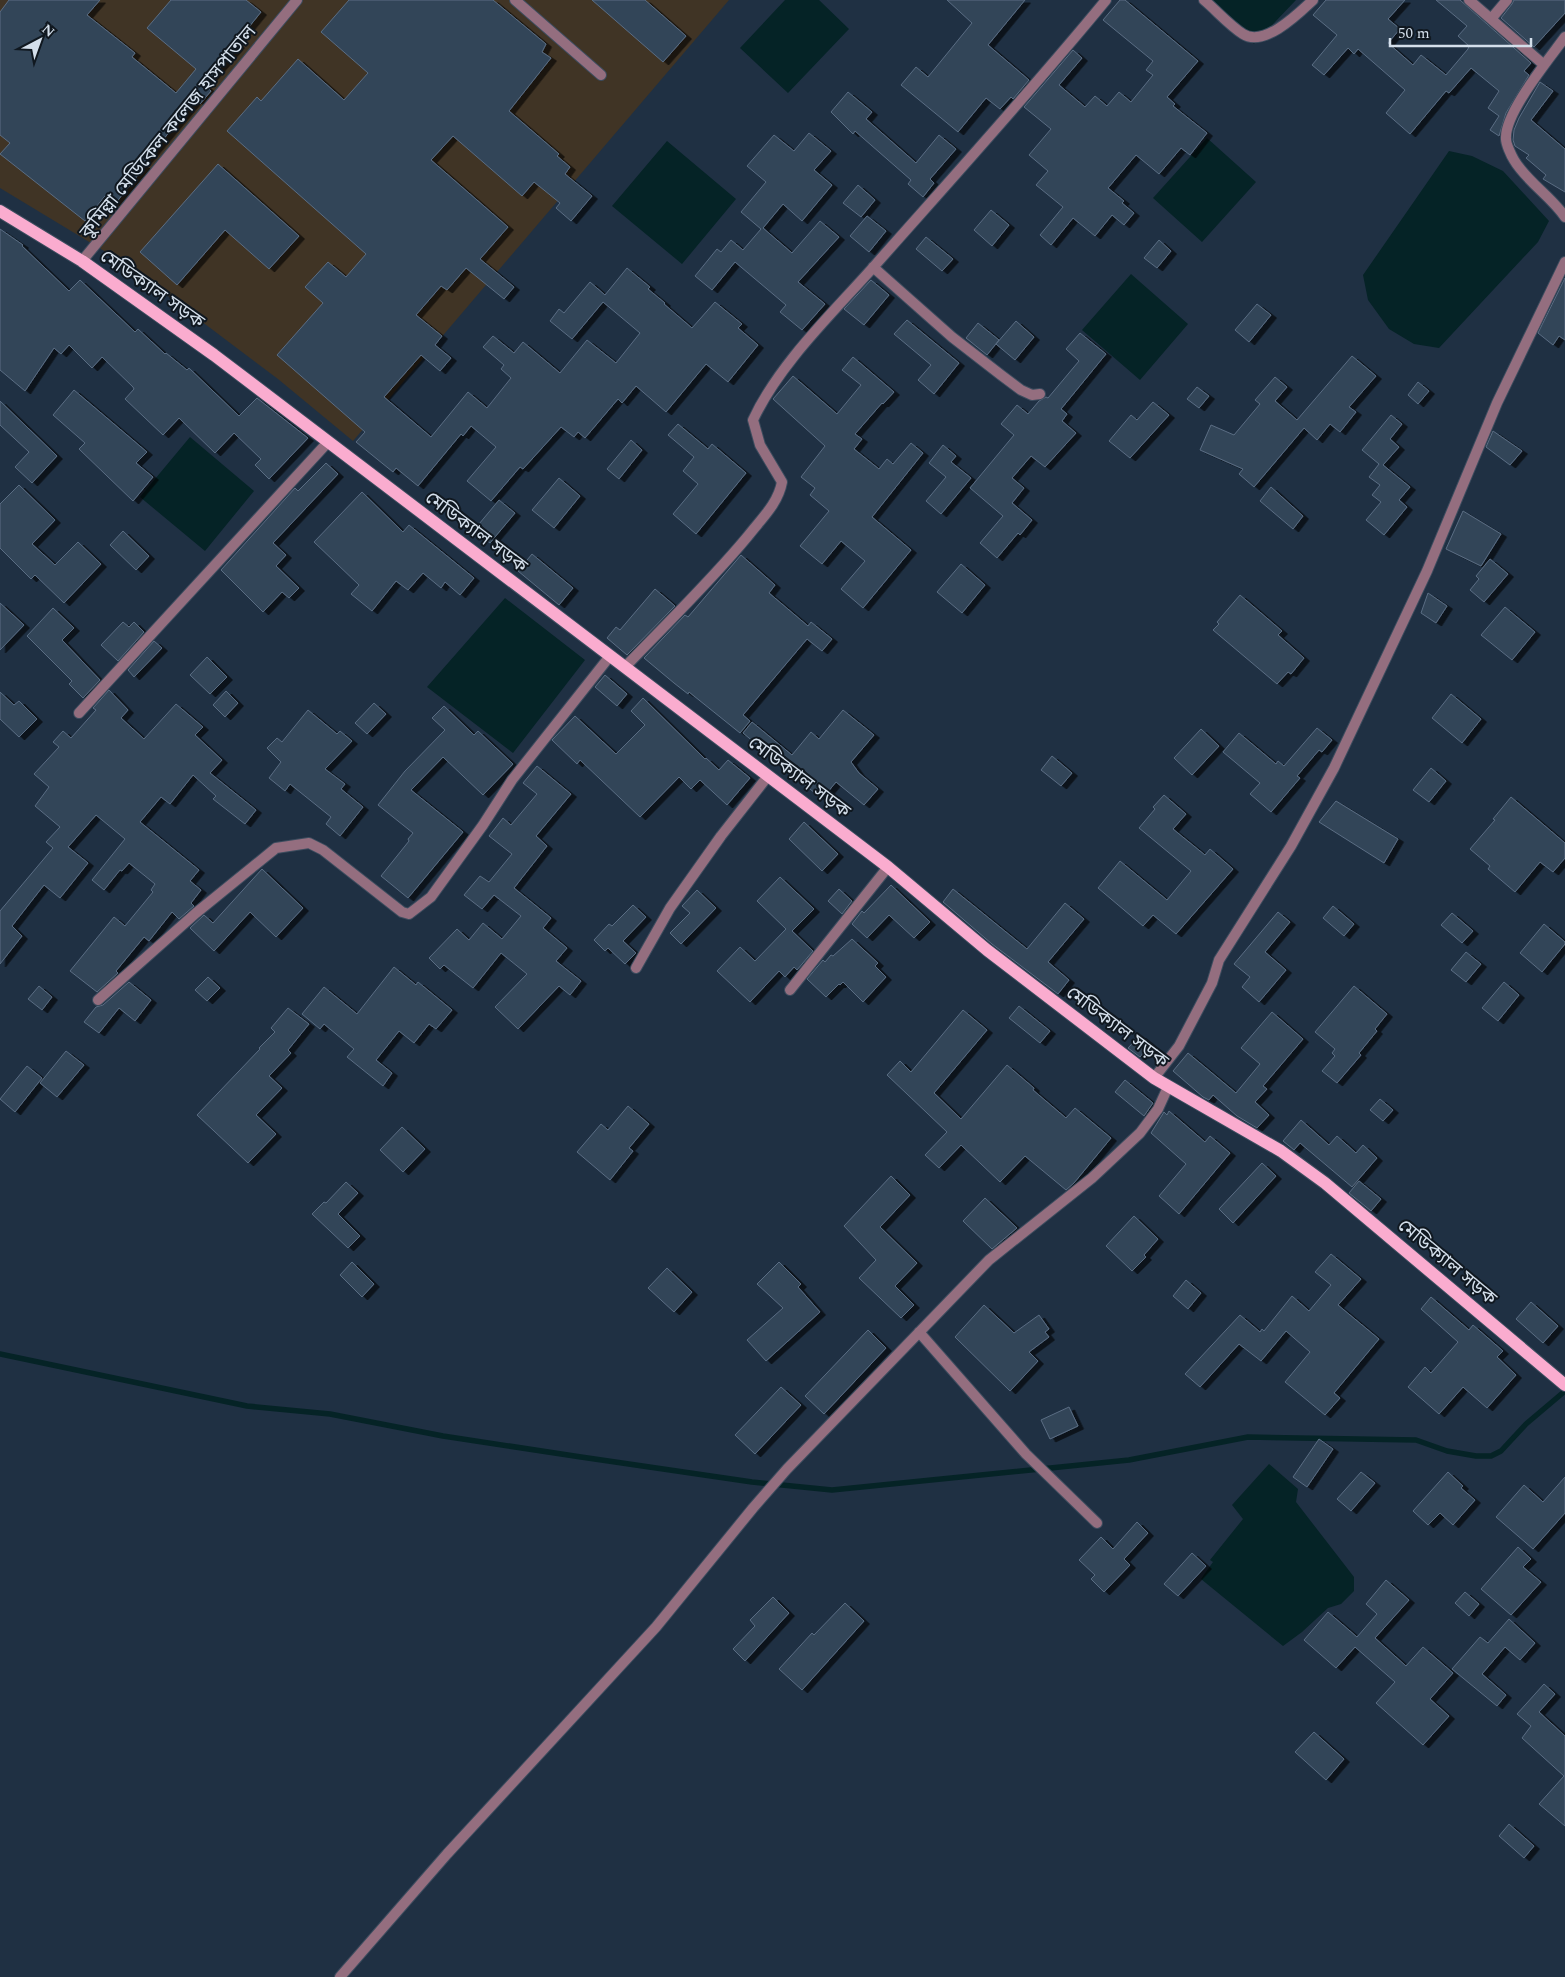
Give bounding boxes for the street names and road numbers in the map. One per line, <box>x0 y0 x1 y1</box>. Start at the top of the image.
street label: কুমিল্লা মেডিকেল কলেজ হাসপাতাল <box>72 18 264 246</box>
street label: মেডিক্যাল সড়ক <box>94 242 211 336</box>
street label: মেডিক্যাল সড়ক <box>419 484 534 581</box>
street label: মেডিক্যাল সড়ক <box>742 729 857 826</box>
street label: মেডিক্যাল সড়ক <box>1060 979 1175 1076</box>
street label: মেডিক্যাল সড়ক <box>1391 1212 1504 1313</box>

